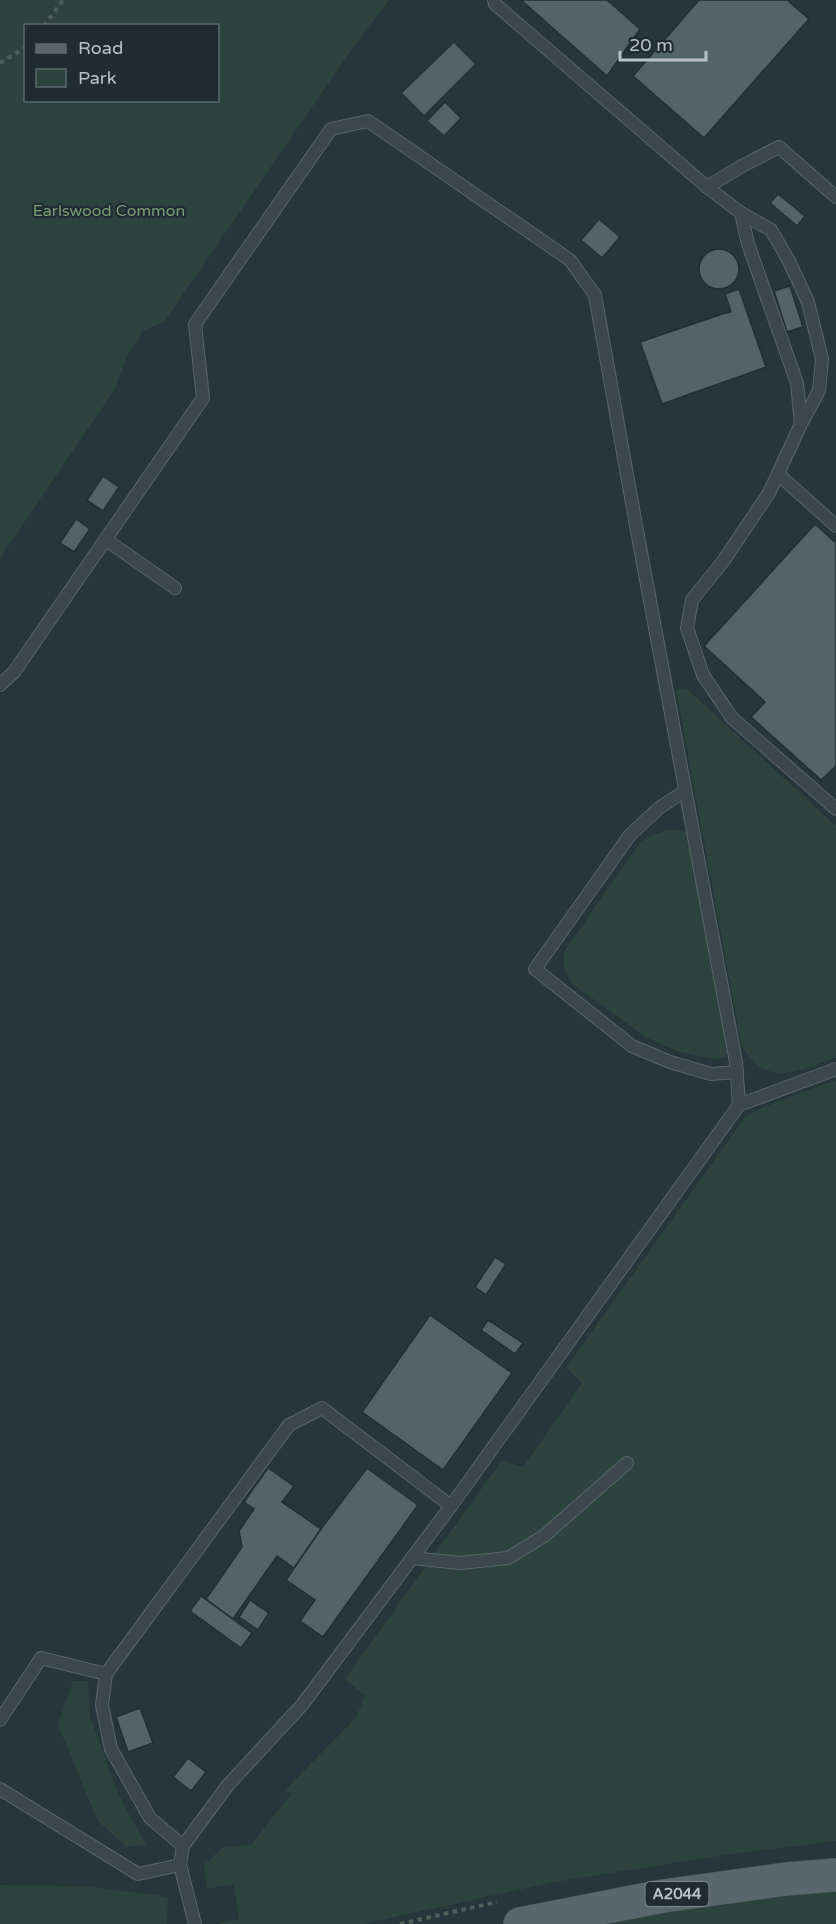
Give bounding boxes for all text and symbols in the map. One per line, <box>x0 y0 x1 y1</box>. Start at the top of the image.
legend <box>24 24 219 102</box>
scale bar <box>620 24 706 62</box>
text: 20 m <box>629 34 673 56</box>
text: Road <box>78 37 123 59</box>
text: Park <box>78 67 117 89</box>
park label: Earlswood Common <box>33 201 185 221</box>
road number: A2044 <box>646 1882 708 1906</box>

